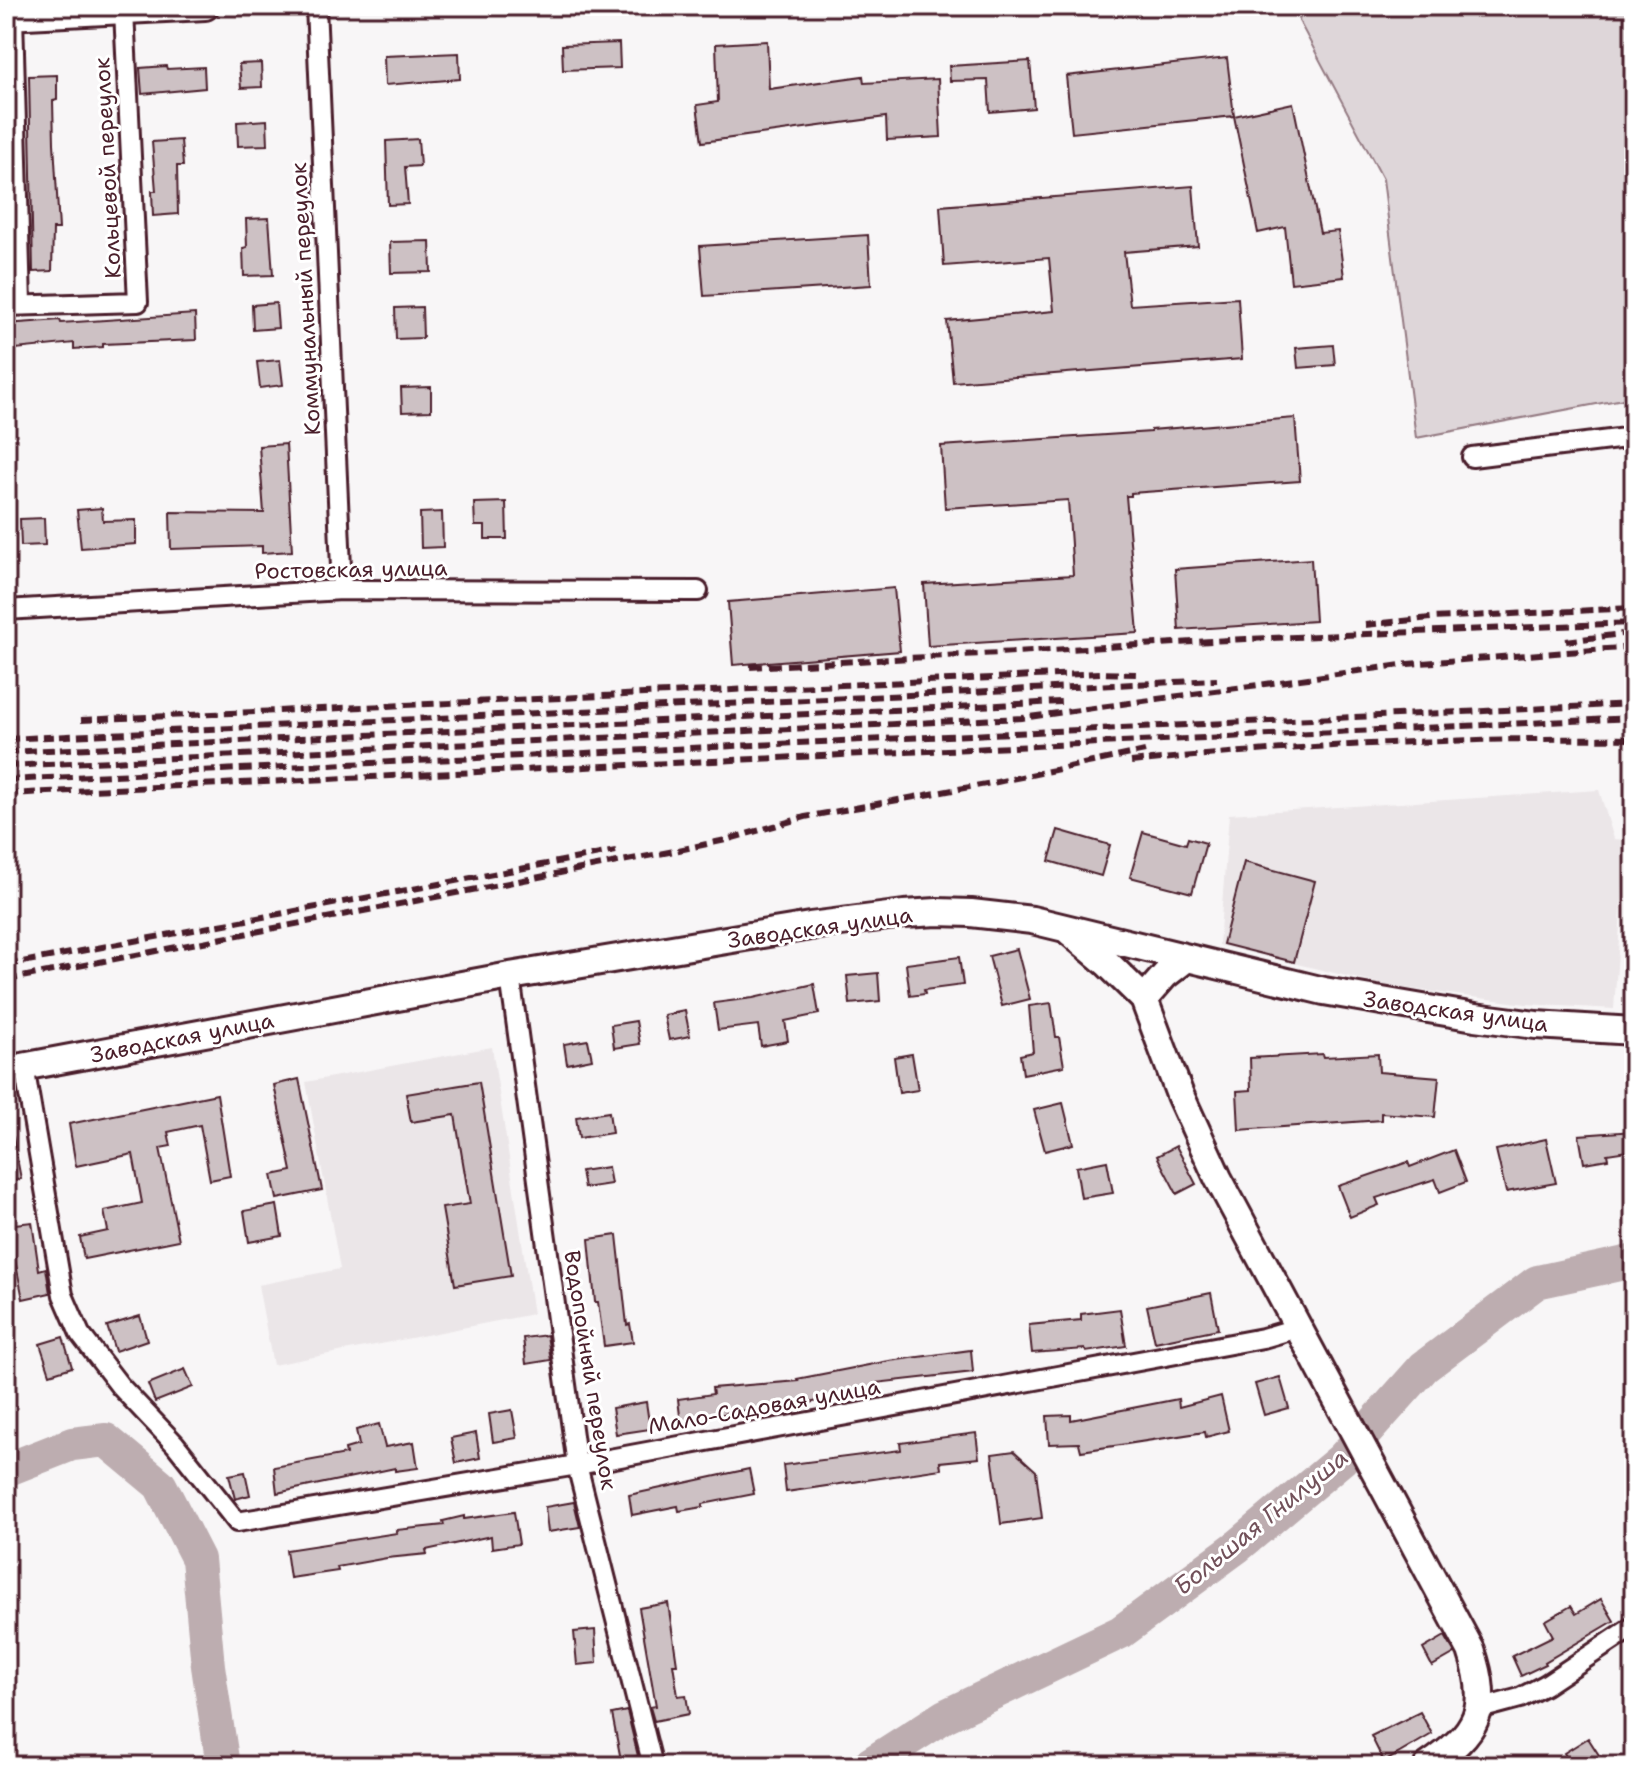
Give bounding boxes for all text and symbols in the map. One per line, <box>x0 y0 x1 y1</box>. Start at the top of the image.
street label: Кольцевой переулок <box>87 56 128 279</box>
street label: Коммунальный переулок <box>284 161 327 436</box>
street label: Ростовская улица <box>254 553 448 586</box>
street label: Заводская улица <box>726 900 915 955</box>
street label: Заводская улица <box>1362 984 1551 1039</box>
street label: Заводская улица <box>88 1005 277 1070</box>
street label: Водопойный переулок <box>557 1248 624 1492</box>
street label: Мало-Садовая улица <box>646 1372 883 1441</box>
water label: Большая Гнилуша <box>1167 1442 1355 1602</box>

